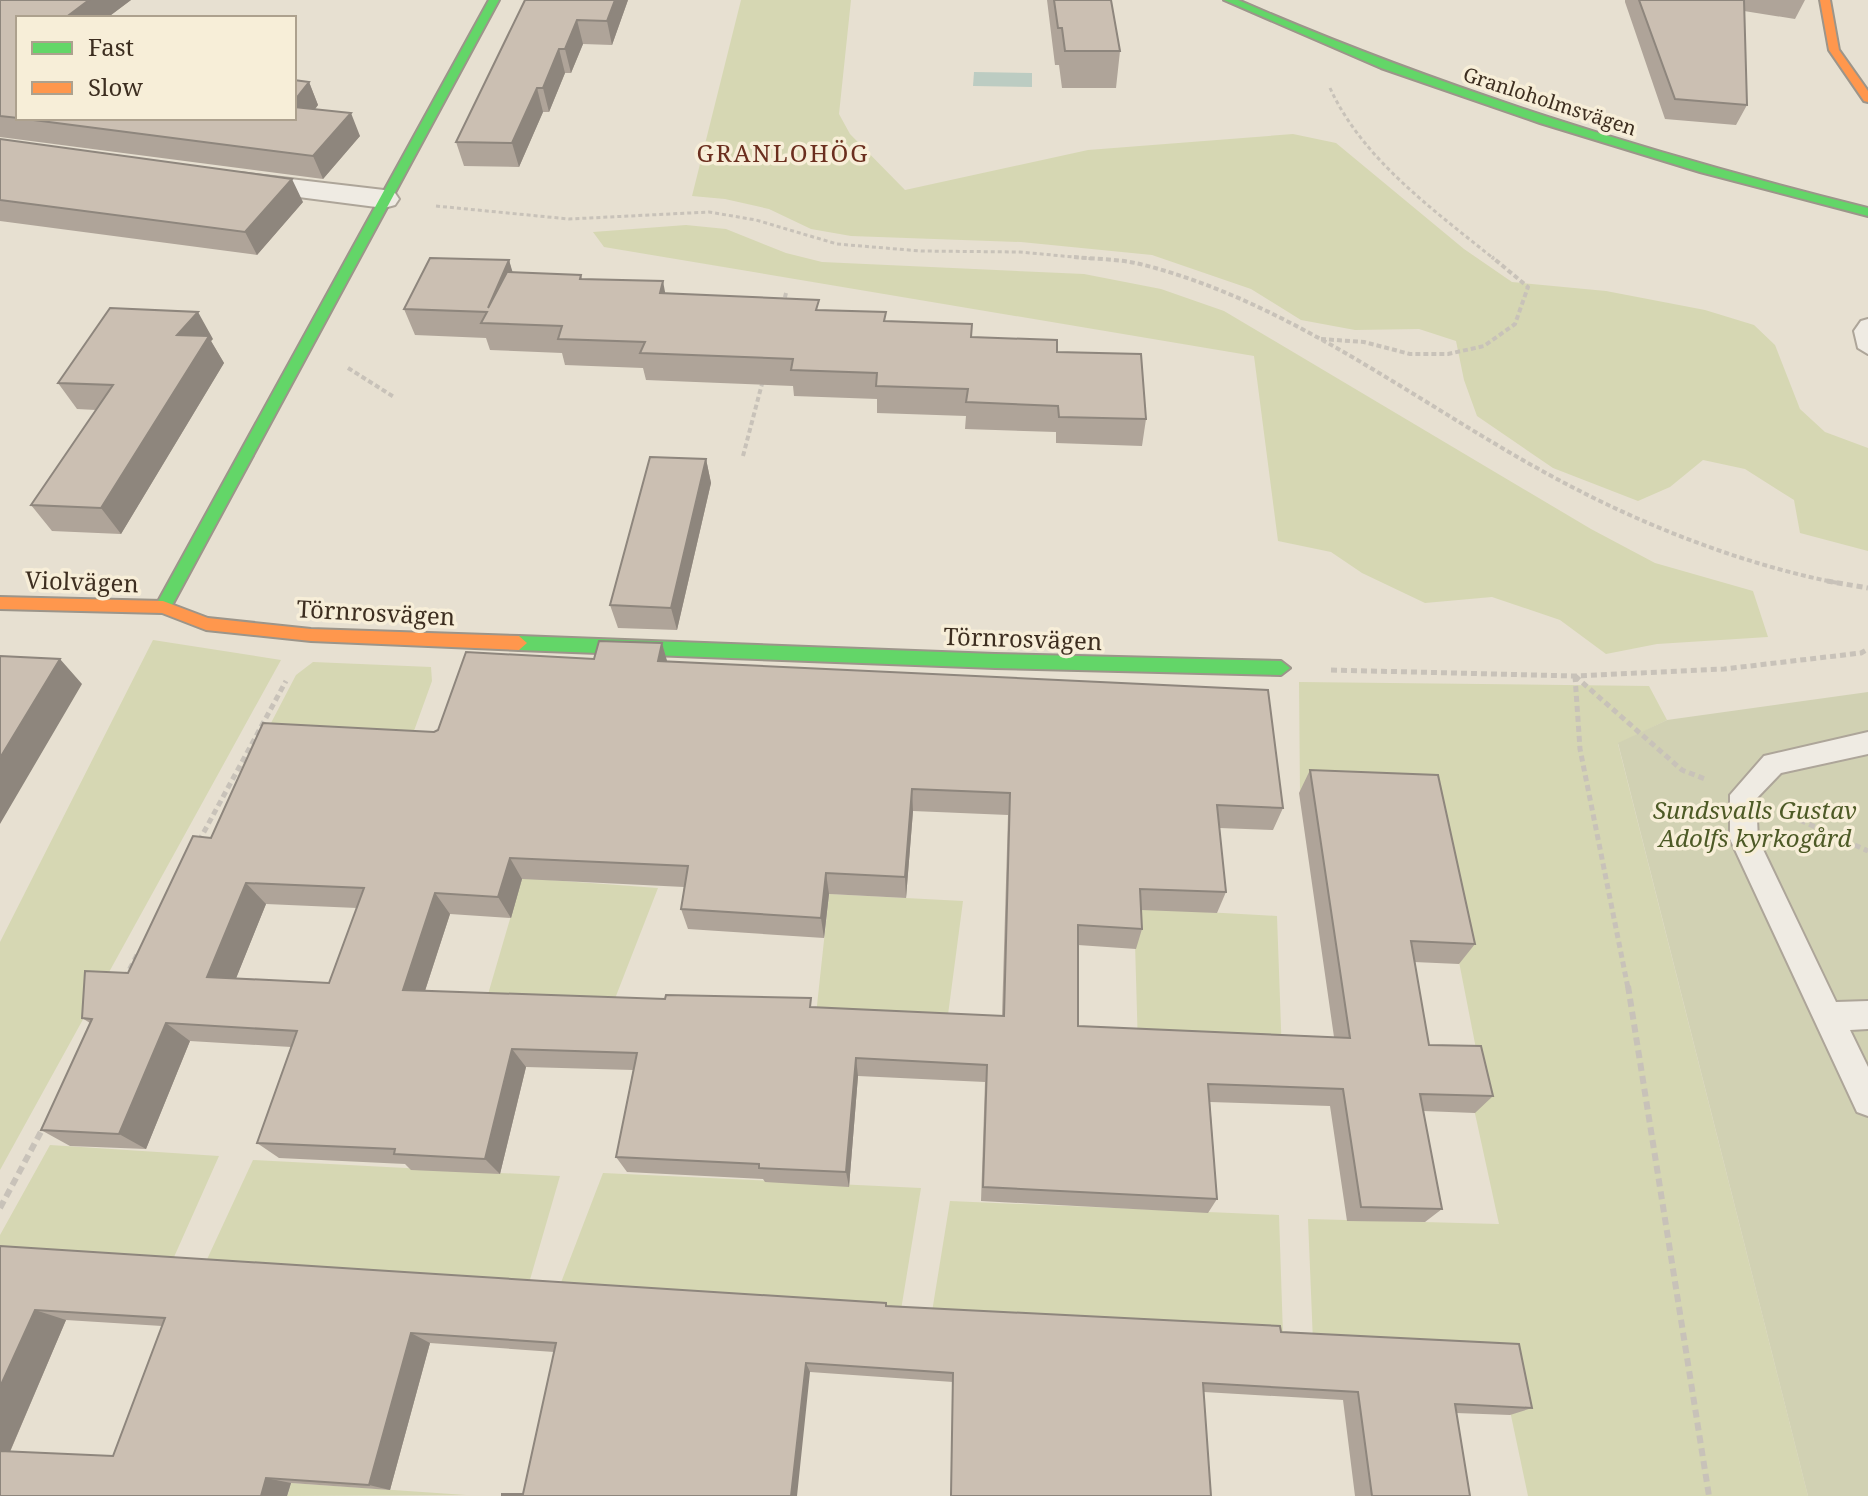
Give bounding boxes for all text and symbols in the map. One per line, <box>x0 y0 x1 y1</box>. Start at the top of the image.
legend <box>16 16 296 120</box>
text: Fast <box>88 30 134 63</box>
street label: Granloholmsvägen <box>1460 60 1640 142</box>
text: Slow <box>88 70 143 103</box>
district label: GRANLOHÖG <box>697 136 869 169</box>
street label: Violvägen <box>25 563 139 599</box>
street label: Törnrosvägen <box>296 591 456 633</box>
street label: Törnrosvägen <box>943 619 1103 657</box>
park label: Sundsvalls Gustav Adolfs kyrkogård <box>1653 793 1857 854</box>

